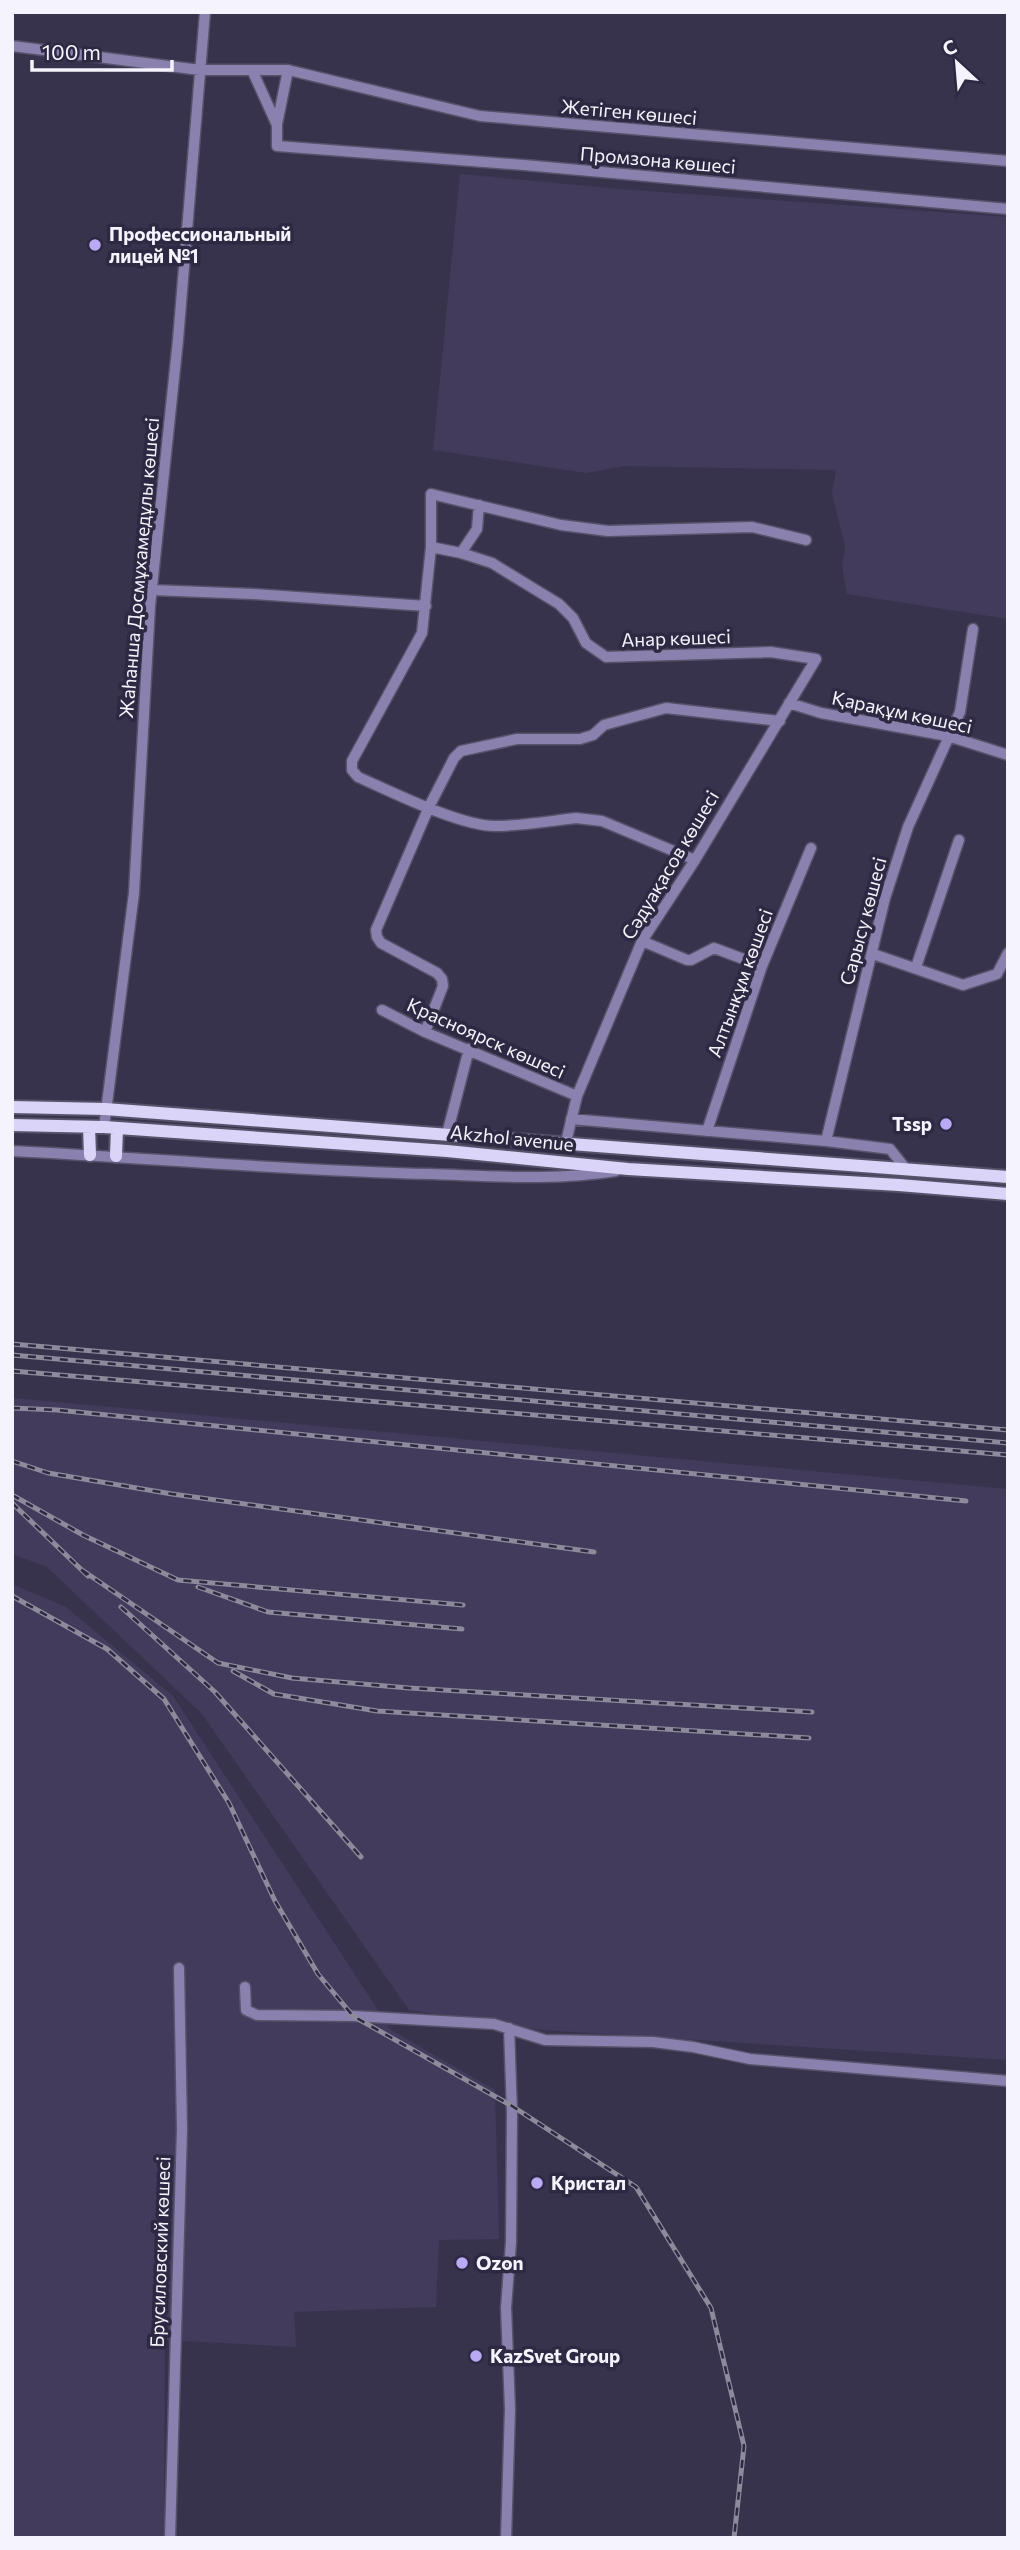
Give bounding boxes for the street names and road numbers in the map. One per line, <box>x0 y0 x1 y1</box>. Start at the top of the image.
street label: Жетіген көшесі <box>560 94 698 129</box>
street label: Промзона көшесі <box>579 141 737 178</box>
street label: Жаһанша Досмұхамедұлы көшесі <box>114 416 163 719</box>
street label: Анар көшесі <box>621 624 731 651</box>
street label: Қарақұм көшесі <box>830 685 974 738</box>
street label: Сәдуақасов көшесі <box>616 786 723 943</box>
street label: Сарысу көшесі <box>834 854 891 987</box>
street label: Алтынқұм көшесі <box>702 906 777 1060</box>
street label: Красноярск көшесі <box>404 992 569 1083</box>
street label: Akzhol avenue <box>449 1120 575 1155</box>
street label: Брусиловский көшесі <box>145 2156 174 2348</box>

